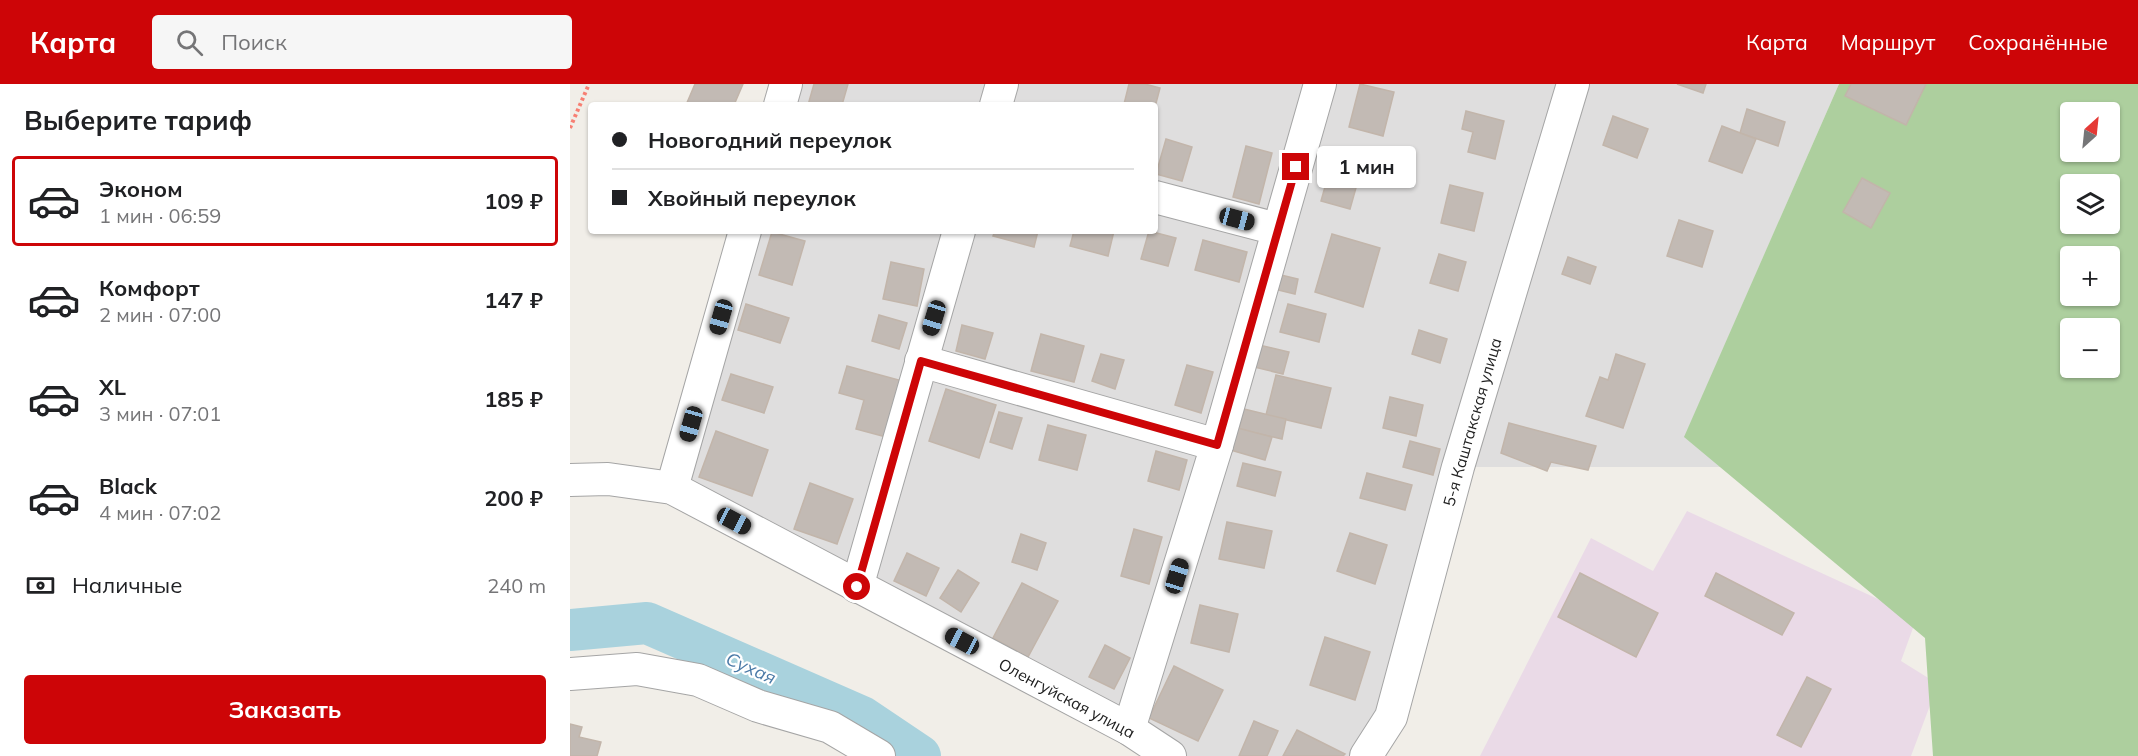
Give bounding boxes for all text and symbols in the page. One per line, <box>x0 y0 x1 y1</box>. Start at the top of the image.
search box <box>152 15 572 69</box>
text: Карта <box>30 25 116 60</box>
icon: search <box>173 26 206 59</box>
text: Поиск <box>221 28 287 56</box>
text: Карта <box>1746 29 1808 55</box>
text: Маршрут <box>1841 29 1935 55</box>
text: Сохранённые <box>1968 29 2108 55</box>
north arrow <box>2060 102 2120 162</box>
map controls <box>2060 102 2120 378</box>
text: Выберите тариф <box>24 103 252 137</box>
text: Новогодний переулок <box>648 126 892 154</box>
callout: 1 мин <box>1317 146 1416 188</box>
route end <box>1282 153 1309 180</box>
text: 1 мин <box>1338 154 1395 179</box>
icon: car <box>27 174 81 228</box>
button: layers <box>2060 174 2120 234</box>
text: Эконом <box>99 175 183 203</box>
text: Хвойный переулок <box>648 184 856 212</box>
text: 109 ₽ <box>484 187 543 215</box>
text: 1 мин · 06:59 <box>99 203 221 228</box>
car <box>1217 206 1257 232</box>
button: + <box>2060 246 2120 306</box>
icon: car <box>27 273 81 327</box>
text: Комфорт <box>99 274 200 302</box>
text: 147 ₽ <box>484 286 543 314</box>
car <box>707 297 735 337</box>
car <box>920 298 948 338</box>
text: 2 мин · 07:00 <box>99 302 221 327</box>
button: − <box>2060 318 2120 378</box>
street label: 5-я Каштакская улица <box>1438 335 1506 509</box>
icon: car <box>27 372 81 426</box>
text: XL <box>99 373 126 401</box>
text: 185 ₽ <box>484 385 543 413</box>
text: 3 мин · 07:01 <box>99 401 221 426</box>
car <box>677 404 705 444</box>
icon: car <box>27 471 81 525</box>
text: Black <box>99 472 157 500</box>
text: 200 ₽ <box>484 484 543 512</box>
text: 4 мин · 07:02 <box>99 500 221 525</box>
car <box>714 505 754 537</box>
car <box>1163 556 1191 596</box>
icon: cash <box>24 569 57 602</box>
text: Наличные <box>72 571 182 599</box>
text: 240 m <box>487 573 546 598</box>
route start <box>843 573 870 600</box>
car <box>942 625 982 657</box>
water label: Сухая <box>722 647 780 689</box>
street label: Оленгуйская улица <box>995 654 1139 742</box>
button: Заказать <box>24 675 546 744</box>

